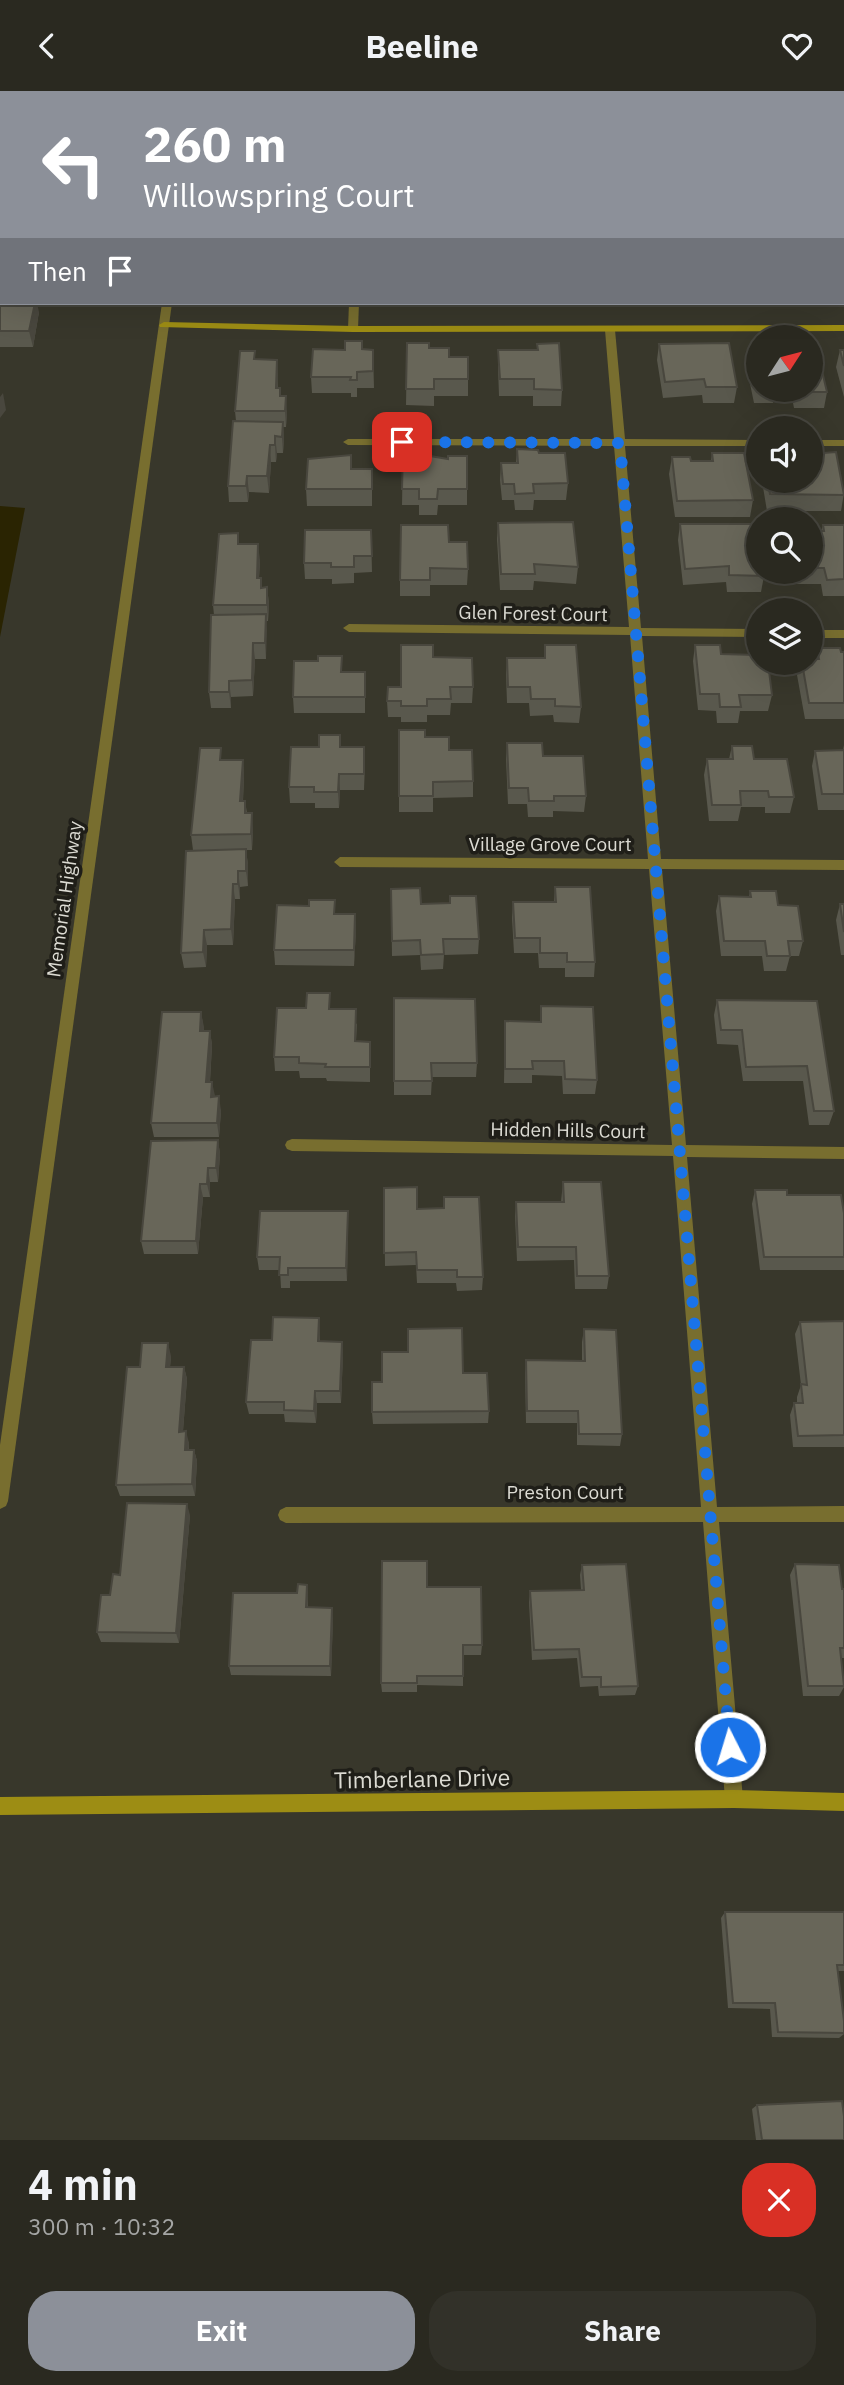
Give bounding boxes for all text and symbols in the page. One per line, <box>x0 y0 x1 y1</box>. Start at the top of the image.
text: Beeline <box>365 25 479 67</box>
icon: back <box>28 27 66 65</box>
icon: heart <box>778 27 816 65</box>
text: 260 m <box>143 112 287 175</box>
icon: left <box>28 119 119 210</box>
text: Willowspring Court <box>143 174 415 216</box>
icon: arrive <box>101 252 139 290</box>
text: Then <box>28 254 87 288</box>
north arrow <box>746 325 822 403</box>
map controls <box>746 325 823 675</box>
pin <box>372 412 432 472</box>
button: sound <box>746 416 823 493</box>
icon: arrive <box>383 423 421 461</box>
button: search <box>746 507 823 584</box>
button: layers <box>746 598 823 675</box>
street label: Glen Forest Court <box>458 600 608 626</box>
street label: Memorial Highway <box>41 819 87 979</box>
street label: Village Grove Court <box>468 832 632 856</box>
street label: Hidden Hills Court <box>490 1117 646 1143</box>
street label: Preston Court <box>506 1480 624 1504</box>
position arrow <box>693 1710 767 1784</box>
street label: Timberlane Drive <box>334 1761 510 1795</box>
text: 4 min <box>28 2157 138 2212</box>
button: close <box>742 2163 816 2237</box>
text: 300 m · 10:32 <box>28 2211 175 2241</box>
button: Exit <box>28 2291 415 2371</box>
button: Share <box>429 2291 816 2371</box>

